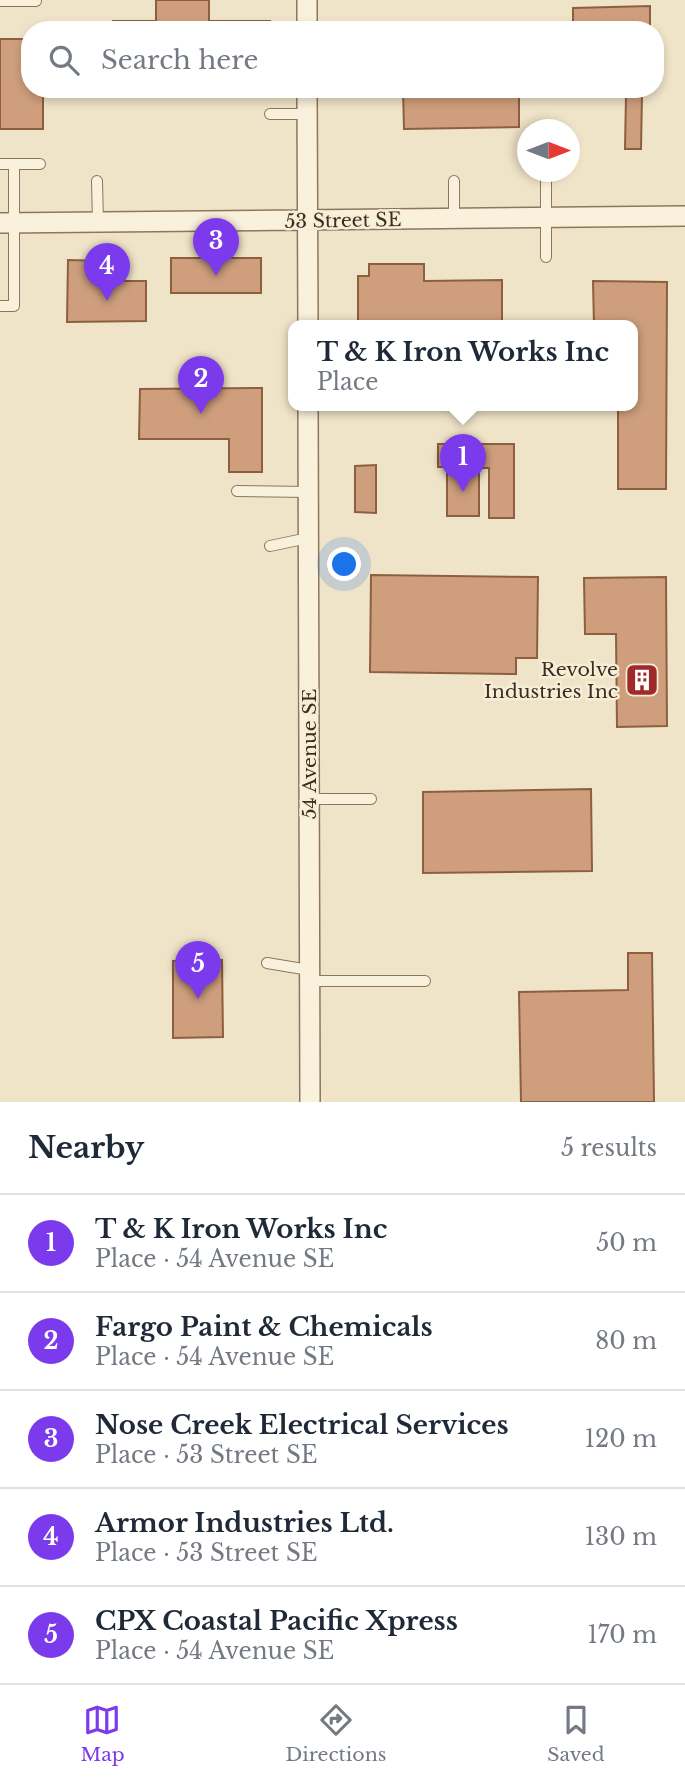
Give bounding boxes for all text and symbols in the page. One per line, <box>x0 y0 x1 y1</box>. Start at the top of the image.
search box <box>21 21 664 98</box>
icon: search <box>45 41 83 79</box>
text: Search here <box>101 44 258 76</box>
north arrow <box>517 119 580 182</box>
street label: 53 Street SE <box>285 208 402 233</box>
pin: 3 <box>193 218 239 276</box>
pin: 4 <box>84 243 130 301</box>
popup <box>288 320 638 411</box>
text: T & K Iron Works Inc <box>317 336 609 368</box>
pin: 2 <box>178 356 224 414</box>
text: Place <box>317 368 378 396</box>
pin: 1 <box>440 434 486 492</box>
your location <box>327 547 361 581</box>
place label: Revolve Industries Inc <box>484 658 618 703</box>
building icon: Revolve Industries Inc <box>623 661 661 699</box>
street label: 54 Avenue SE <box>298 689 321 819</box>
pin: 5 <box>175 941 221 999</box>
text: Nearby <box>28 1129 144 1166</box>
text: 5 results <box>561 1134 657 1162</box>
text: T & K Iron Works Inc <box>95 1213 387 1245</box>
text: 1 <box>46 1229 56 1257</box>
text: 50 m <box>596 1229 657 1257</box>
text: Place · 54 Avenue SE <box>95 1245 334 1273</box>
text: Fargo Paint & Chemicals <box>95 1311 433 1343</box>
text: 2 <box>44 1327 58 1355</box>
text: 80 m <box>595 1327 657 1355</box>
text: Place · 54 Avenue SE <box>95 1343 334 1371</box>
text: Nose Creek Electrical Services <box>95 1409 509 1441</box>
text: 3 <box>44 1425 58 1453</box>
text: 120 m <box>585 1425 657 1453</box>
text: Place · 53 Street SE <box>95 1441 317 1469</box>
text: Armor Industries Ltd. <box>95 1507 394 1539</box>
text: 4 <box>43 1523 59 1551</box>
text: 130 m <box>585 1523 657 1551</box>
text: Place · 53 Street SE <box>95 1539 317 1567</box>
text: CPX Coastal Pacific Xpress <box>95 1605 458 1637</box>
text: 5 <box>44 1621 58 1649</box>
text: 170 m <box>587 1621 657 1649</box>
text: Place · 54 Avenue SE <box>95 1637 334 1665</box>
tab: Map <box>80 1701 125 1766</box>
tab: Directions <box>285 1701 386 1766</box>
tab: Saved <box>547 1701 605 1766</box>

